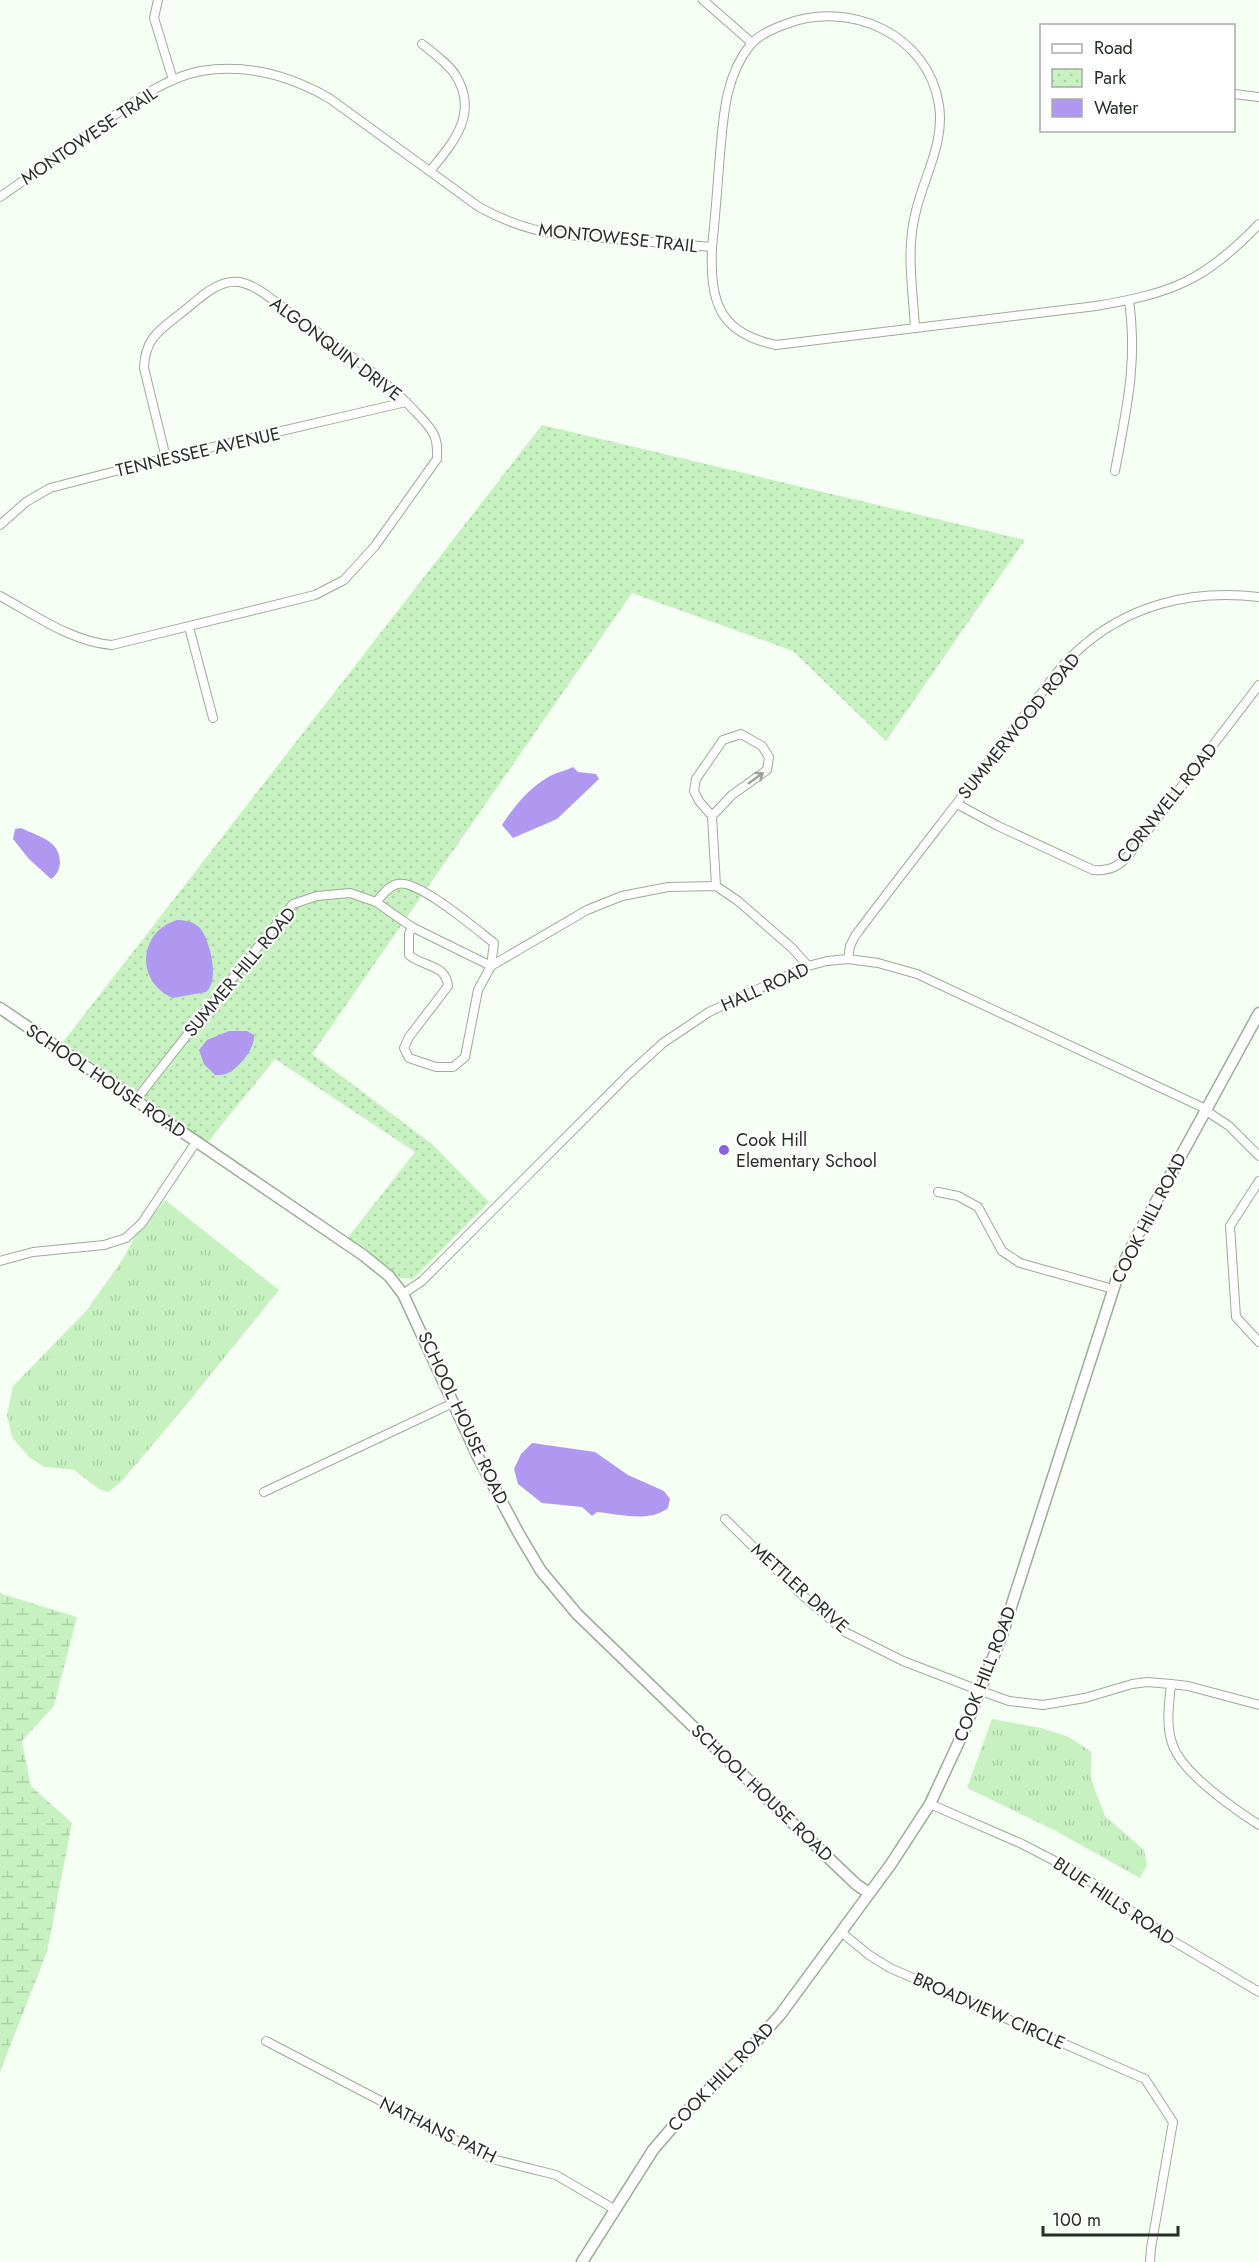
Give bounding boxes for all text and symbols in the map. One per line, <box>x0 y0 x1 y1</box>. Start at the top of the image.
legend <box>1040 24 1235 132</box>
text: Road <box>1094 35 1133 61</box>
text: Park <box>1094 65 1126 91</box>
street label: MONTOWESE TRAIL <box>16 81 162 191</box>
text: Water <box>1094 95 1139 121</box>
street label: MONTOWESE TRAIL <box>537 217 699 259</box>
street label: ALGONQUIN DRIVE <box>265 291 407 407</box>
street label: TENNESSEE AVENUE <box>113 420 283 484</box>
street label: SUMMERWOOD ROAD <box>952 647 1086 805</box>
street label: CORNWELL ROAD <box>1110 737 1224 869</box>
one-way arrow <box>747 772 763 784</box>
street label: SUMMER HILL ROAD <box>178 901 302 1043</box>
street label: HALL ROAD <box>717 956 813 1018</box>
street label: SCHOOL HOUSE ROAD <box>21 1018 191 1144</box>
place label: Cook Hill Elementary School <box>736 1127 877 1174</box>
marker: Cook Hill Elementary School <box>717 1143 731 1157</box>
street label: COOK HILL ROAD <box>1105 1148 1193 1288</box>
street label: SCHOOL HOUSE ROAD <box>411 1327 515 1509</box>
street label: METTLER DRIVE <box>745 1537 855 1639</box>
street label: COOK HILL ROAD <box>947 1603 1023 1745</box>
street label: SCHOOL HOUSE ROAD <box>685 1718 839 1868</box>
street label: BLUE HILLS ROAD <box>1048 1851 1180 1951</box>
street label: BROADVIEW CIRCLE <box>909 1966 1069 2056</box>
street label: COOK HILL ROAD <box>662 2016 780 2138</box>
street label: NATHANS PATH <box>375 2090 501 2170</box>
scale bar <box>1043 2199 1178 2237</box>
text: 100 m <box>1052 2207 1101 2233</box>

